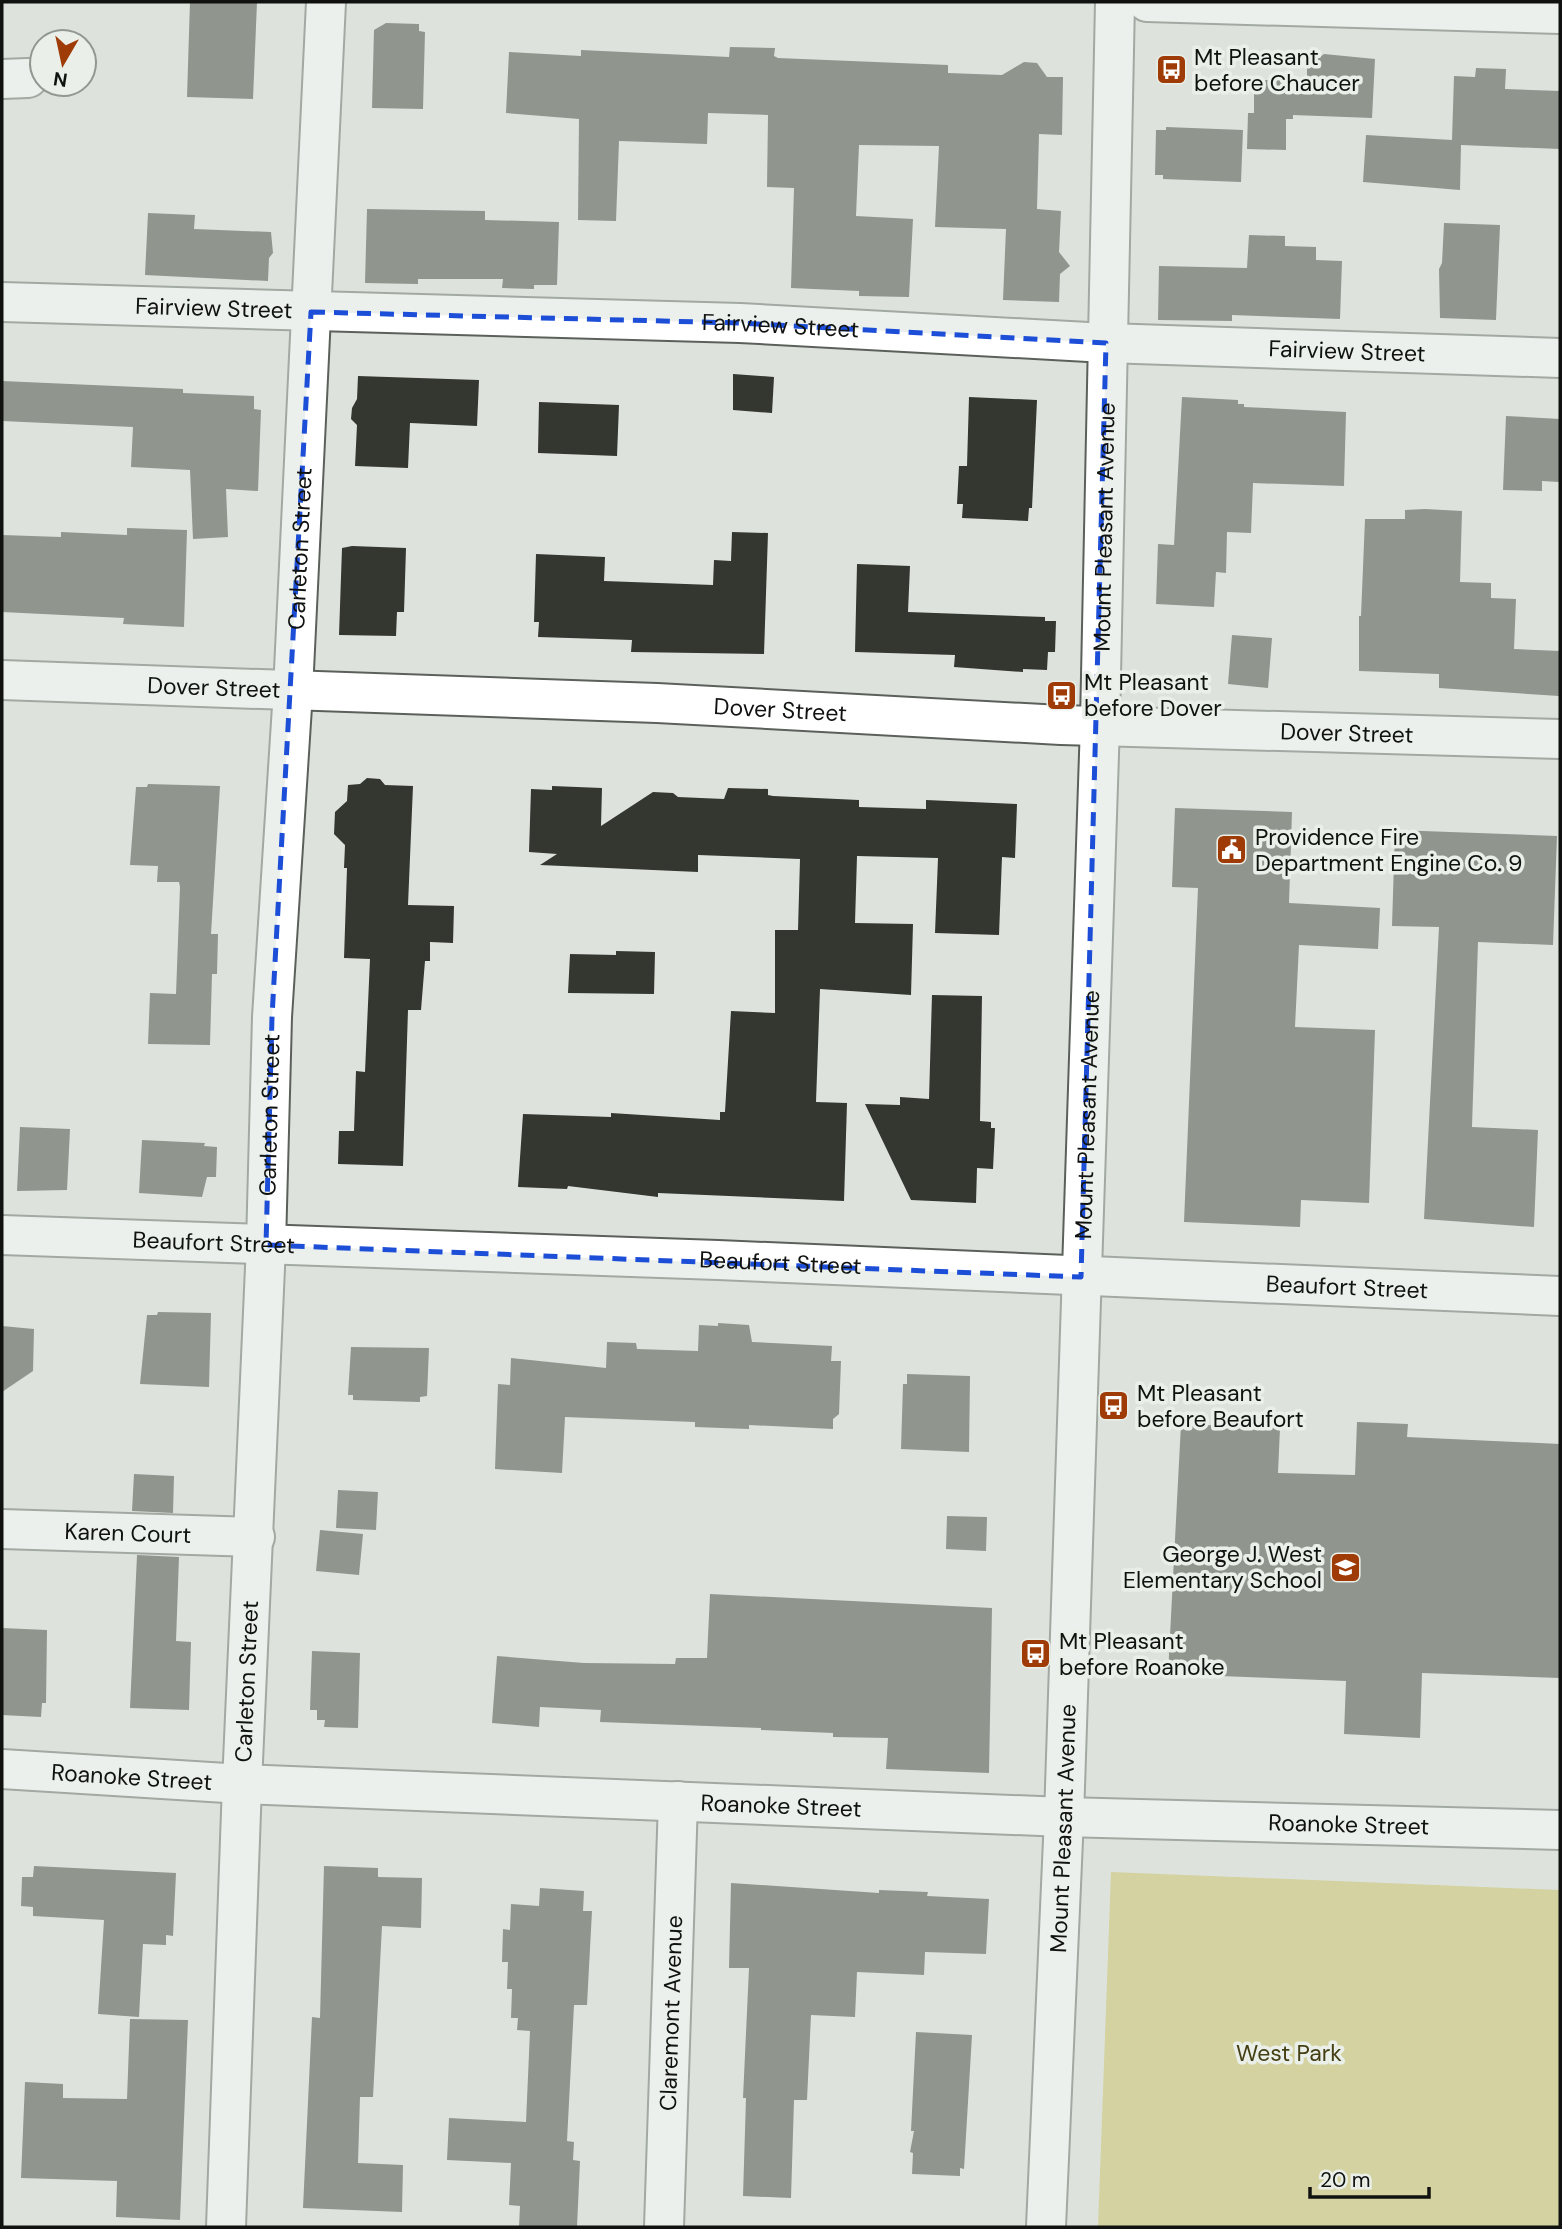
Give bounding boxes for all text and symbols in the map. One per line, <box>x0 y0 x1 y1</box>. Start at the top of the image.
north arrow <box>28 28 98 98</box>
place label: Mt Pleasant before Chaucer <box>1194 42 1360 98</box>
bus stop icon: Mt Pleasant before Chaucer <box>1154 53 1188 87</box>
text: N <box>52 66 69 93</box>
street label: Fairview Street <box>135 291 293 325</box>
street label: Fairview Street <box>702 307 860 344</box>
street label: Fairview Street <box>1268 333 1426 369</box>
street label: Mount Pleasant Avenue <box>1087 402 1122 652</box>
street label: Carleton Street <box>281 467 319 631</box>
place label: Mt Pleasant before Dover <box>1084 667 1222 723</box>
street label: Dover Street <box>147 670 281 705</box>
bus stop icon: Mt Pleasant before Dover <box>1044 678 1078 712</box>
street label: Dover Street <box>713 691 848 728</box>
street label: Dover Street <box>1280 716 1414 750</box>
place label: Providence Fire Department Engine Co. 9 <box>1255 822 1522 878</box>
public building icon: Providence Fire Department Engine Co. 9 <box>1215 833 1249 867</box>
street label: Mount Pleasant Avenue <box>1068 990 1106 1240</box>
street label: Carleton Street <box>252 1033 287 1196</box>
street label: Beaufort Street <box>132 1225 296 1260</box>
street label: Beaufort Street <box>699 1244 862 1281</box>
street label: Beaufort Street <box>1265 1268 1429 1305</box>
place label: Mt Pleasant before Beaufort <box>1137 1378 1304 1434</box>
bus stop icon: Mt Pleasant before Beaufort <box>1097 1389 1131 1423</box>
street label: Karen Court <box>64 1516 192 1550</box>
place label: George J. West Elementary School <box>1123 1539 1322 1595</box>
school or university icon: George J. West Elementary School <box>1328 1550 1362 1584</box>
street label: Carleton Street <box>228 1600 265 1763</box>
place label: Mt Pleasant before Roanoke <box>1059 1626 1225 1682</box>
bus stop icon: Mt Pleasant before Roanoke <box>1019 1637 1053 1671</box>
street label: Mount Pleasant Avenue <box>1043 1703 1083 1954</box>
street label: Roanoke Street <box>50 1757 213 1797</box>
street label: Roanoke Street <box>700 1787 862 1824</box>
street label: Roanoke Street <box>1268 1807 1430 1842</box>
street label: Claremont Avenue <box>653 1915 689 2112</box>
park label: West Park <box>1236 2038 1342 2068</box>
scale bar <box>1310 2156 1429 2200</box>
text: 20 m <box>1320 2166 1371 2194</box>

